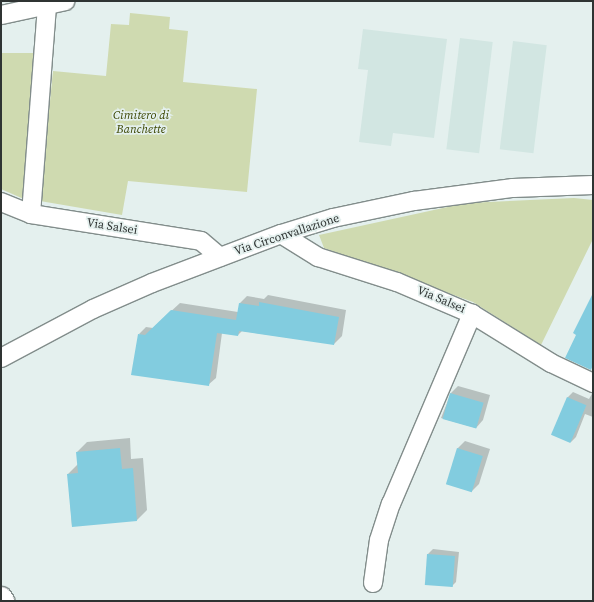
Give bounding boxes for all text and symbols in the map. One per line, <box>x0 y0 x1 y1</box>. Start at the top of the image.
park label: Cimitero di Banchette <box>113 109 169 137</box>
street label: Via Circonvallazione <box>233 211 341 259</box>
street label: Via Salsei <box>86 216 138 238</box>
street label: Via Salsei <box>415 283 467 317</box>

